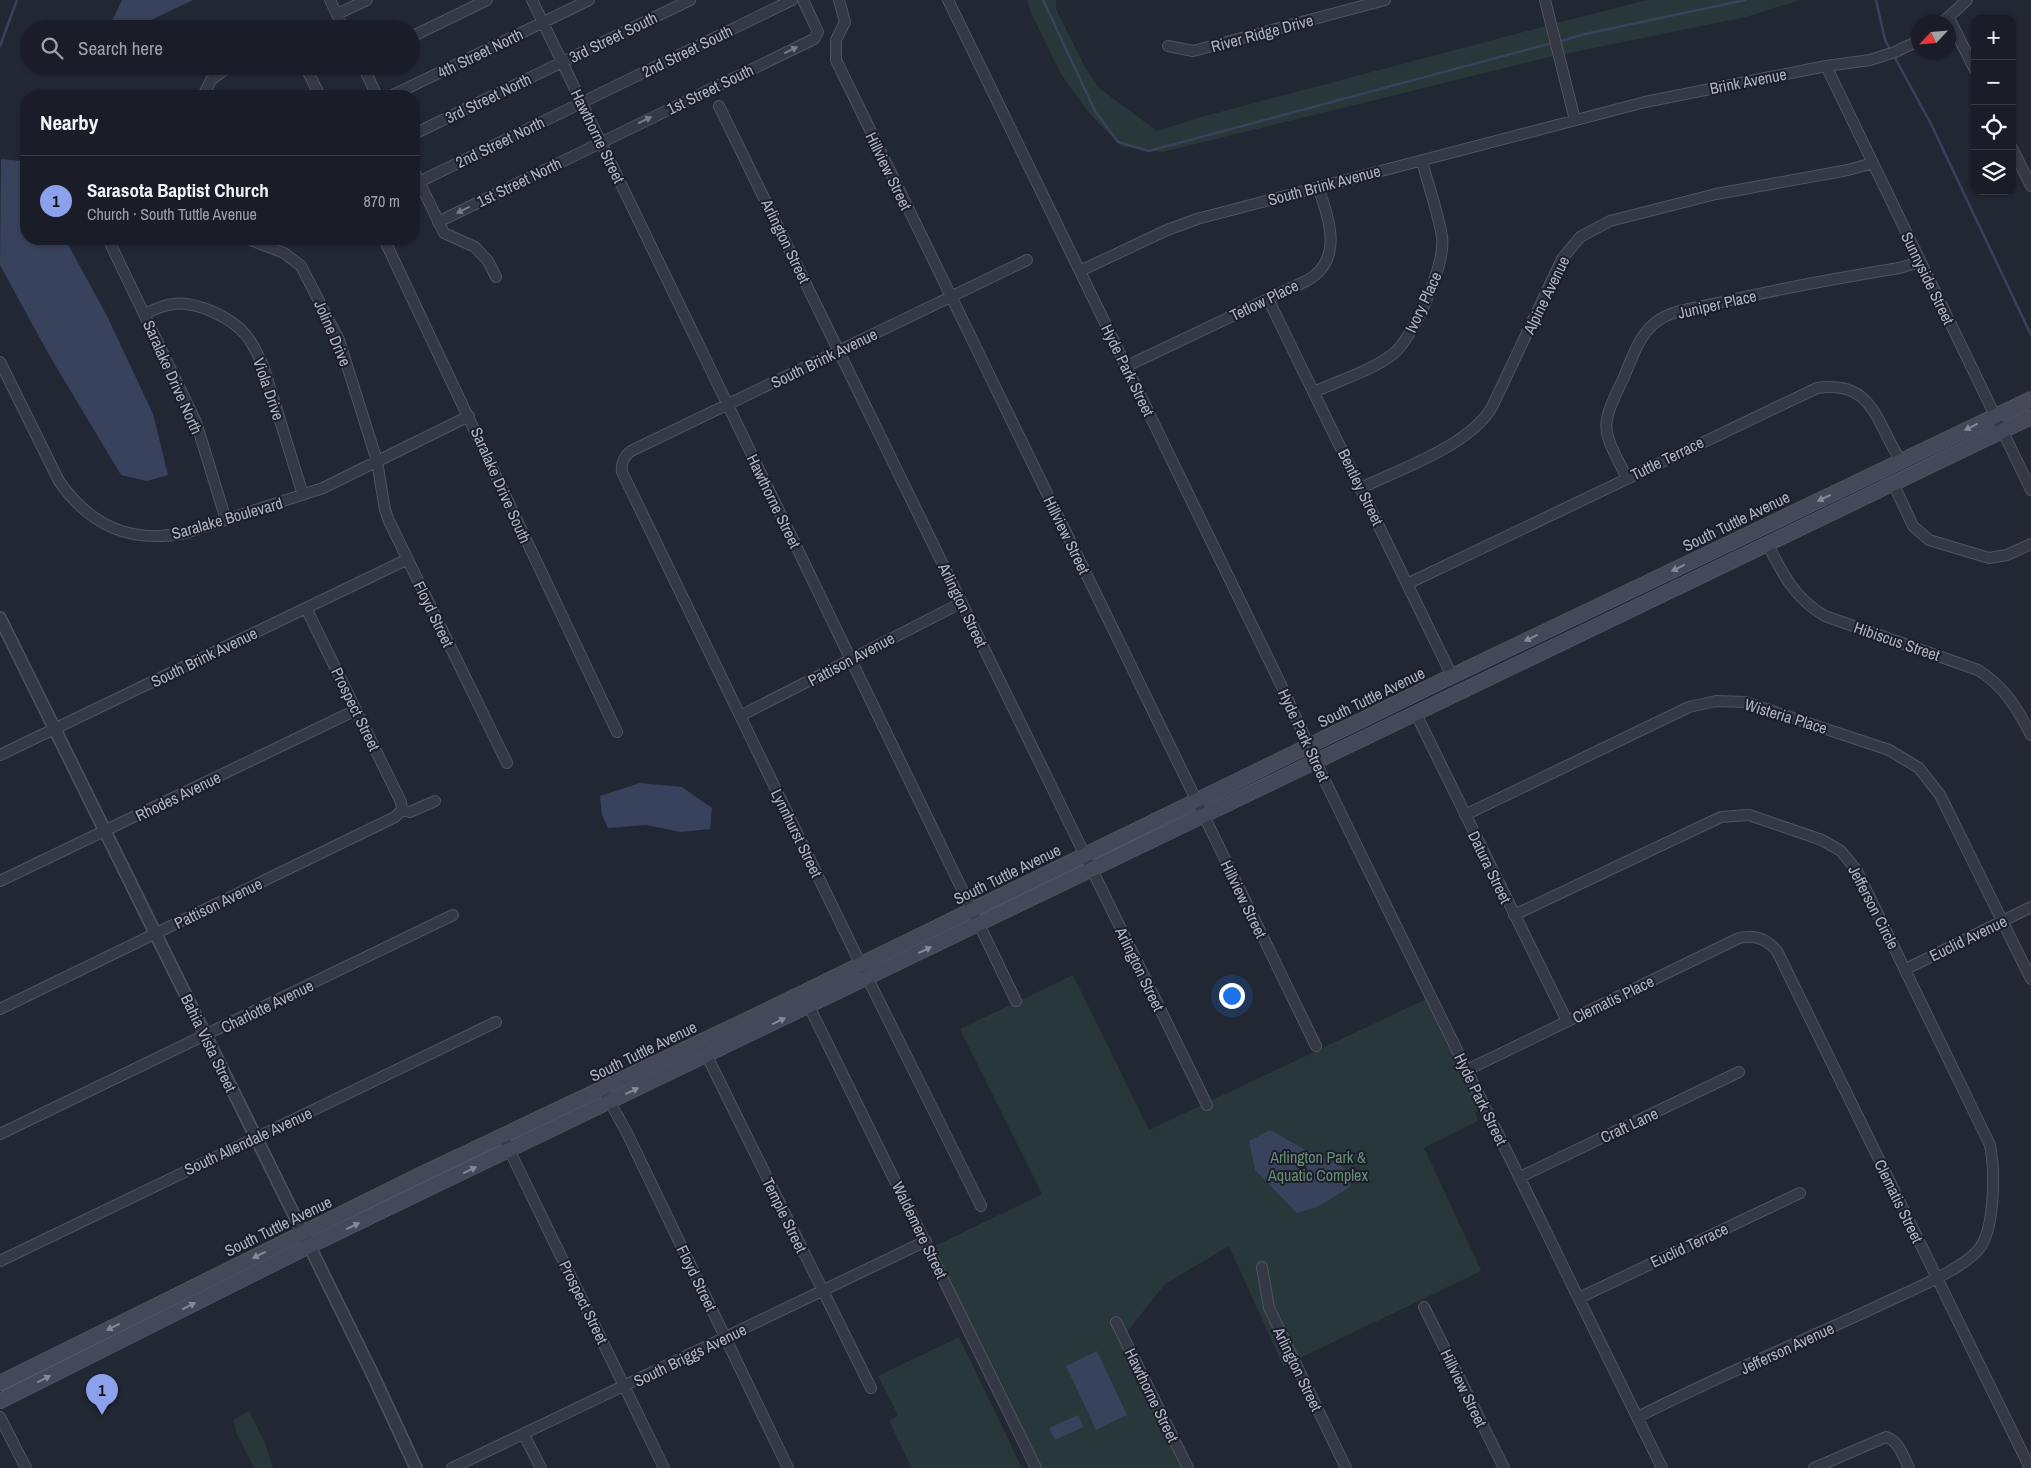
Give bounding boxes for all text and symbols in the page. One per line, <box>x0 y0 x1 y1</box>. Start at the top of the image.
street label: 3rd Street South <box>565 6 661 68</box>
street label: River Ridge Drive <box>1208 9 1316 57</box>
north arrow <box>1911 15 1956 60</box>
map controls <box>1971 15 2016 195</box>
button: + <box>1971 15 2016 60</box>
search box <box>20 20 420 75</box>
street label: 2nd Street South <box>638 20 736 82</box>
street label: 4th Street North <box>434 23 526 83</box>
icon: search <box>38 34 66 62</box>
text: Search here <box>78 35 163 61</box>
one-way arrow <box>784 46 798 54</box>
street label: 1st Street South <box>663 58 757 120</box>
button: − <box>1971 60 2016 105</box>
street label: Brink Avenue <box>1708 63 1788 99</box>
street label: 3rd Street North <box>441 68 535 128</box>
street label: Hawthorne Street <box>566 85 630 187</box>
button: locate <box>1971 105 2016 150</box>
text: Nearby <box>40 108 98 137</box>
street label: 2nd Street North <box>452 111 548 173</box>
one-way arrow <box>637 116 652 125</box>
street label: Hillview Street <box>861 128 918 214</box>
button: layers <box>1971 150 2016 195</box>
street label: 1st Street North <box>473 152 565 212</box>
street label: South Brink Avenue <box>1265 159 1383 211</box>
text: Sarasota Baptist Church <box>87 177 269 203</box>
text: 1 <box>52 190 60 212</box>
text: 870 m <box>364 190 400 212</box>
street label: Arlington Street <box>756 194 816 287</box>
text: Church · South Tuttle Avenue <box>87 203 257 225</box>
one-way arrow <box>456 206 470 214</box>
street label: Sunnyside Street <box>1896 228 1960 328</box>
street label: Alpine Avenue <box>1517 252 1574 339</box>
street label: Ivory Place <box>1399 268 1447 336</box>
street label: Tetlow Place <box>1226 274 1302 326</box>
street label: Juniper Place <box>1675 284 1759 324</box>
street label: Joline Drive <box>309 296 357 370</box>
street label: Saralake Drive North <box>138 317 208 437</box>
street label: Hyde Park Street <box>1096 320 1160 420</box>
street label: South Brink Avenue <box>767 323 881 393</box>
street label: Viola Drive <box>248 355 290 423</box>
one-way arrow <box>1964 423 1978 431</box>
street label: Saralake Drive South <box>466 424 536 546</box>
street label: Tuttle Terrace <box>1627 431 1707 485</box>
street label: Bentley Street <box>1333 445 1389 529</box>
street label: Hawthorne Street <box>742 450 806 552</box>
street label: South Tuttle Avenue <box>1679 486 1793 556</box>
street label: Saralake Boulevard <box>169 492 285 544</box>
street label: Hillview Street <box>1039 492 1096 578</box>
one-way arrow <box>1817 493 1832 502</box>
street label: Arlington Street <box>933 558 993 651</box>
one-way arrow <box>1671 564 1685 572</box>
street label: Floyd Street <box>409 577 460 651</box>
street label: Hibiscus Street <box>1851 616 1943 666</box>
street label: South Brink Avenue <box>147 622 261 692</box>
street label: Pattison Avenue <box>804 627 898 691</box>
one-way arrow <box>1524 634 1538 642</box>
street label: South Tuttle Avenue <box>1314 662 1428 732</box>
street label: Prospect Street <box>326 664 386 755</box>
street label: Hyde Park Street <box>1273 685 1335 785</box>
street label: Wisteria Place <box>1742 693 1830 739</box>
street label: Rhodes Avenue <box>132 766 224 826</box>
street label: Lynnhurst Street <box>766 785 828 881</box>
street label: Datura Street <box>1463 827 1517 907</box>
street label: South Tuttle Avenue <box>950 839 1064 909</box>
street label: Hillview Street <box>1216 856 1273 942</box>
street label: Jefferson Circle <box>1843 861 1905 953</box>
street label: Pattison Avenue <box>170 872 266 934</box>
street label: Euclid Avenue <box>1926 910 2010 966</box>
street label: Arlington Street <box>1110 922 1170 1015</box>
one-way arrow <box>918 946 932 954</box>
street label: Clematis Place <box>1569 970 1657 1028</box>
street label: Charlotte Avenue <box>217 974 317 1038</box>
your location <box>1219 983 1245 1009</box>
street label: Bahia Vista Street <box>176 990 242 1096</box>
street label: South Tuttle Avenue <box>586 1016 700 1086</box>
one-way arrow <box>772 1017 786 1025</box>
street label: Hyde Park Street <box>1449 1049 1513 1149</box>
one-way arrow <box>625 1087 639 1095</box>
street label: South Allendale Avenue <box>181 1102 315 1180</box>
street label: Craft Lane <box>1597 1102 1661 1148</box>
park label: Arlington Park & Aquatic Complex <box>1267 1146 1368 1186</box>
street label: Clematis Street <box>1869 1156 1929 1247</box>
one-way arrow <box>463 1166 477 1174</box>
street label: Temple Street <box>757 1174 813 1257</box>
street label: Waldemere Street <box>887 1178 953 1282</box>
street label: South Tuttle Avenue <box>221 1191 335 1261</box>
street label: Euclid Terrace <box>1646 1217 1732 1273</box>
one-way arrow <box>346 1222 360 1230</box>
street label: Floyd Street <box>672 1241 723 1315</box>
one-way arrow <box>252 1251 266 1259</box>
street label: Prospect Street <box>554 1257 614 1348</box>
one-way arrow <box>182 1302 196 1310</box>
street label: Jefferson Avenue <box>1737 1317 1837 1379</box>
street label: South Briggs Avenue <box>630 1318 750 1392</box>
street label: Arlington Street <box>1268 1322 1328 1415</box>
one-way arrow <box>106 1323 120 1331</box>
street label: Hawthorne Street <box>1120 1344 1184 1446</box>
street label: Hillview Street <box>1436 1345 1493 1431</box>
pin: 1 <box>86 1374 118 1415</box>
one-way arrow <box>36 1375 51 1383</box>

